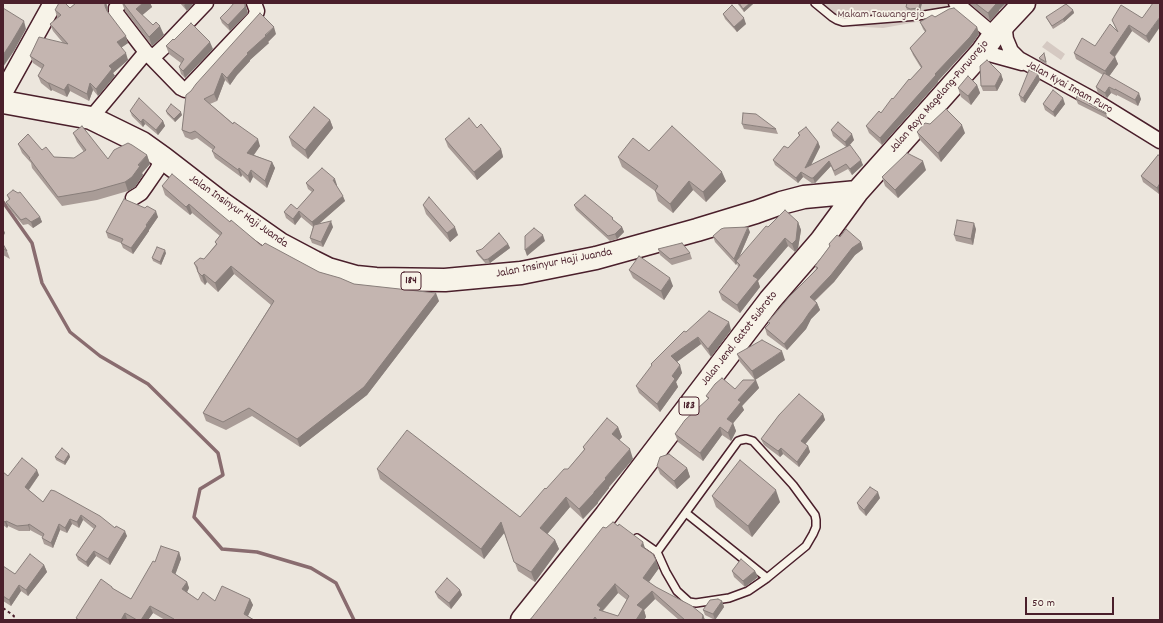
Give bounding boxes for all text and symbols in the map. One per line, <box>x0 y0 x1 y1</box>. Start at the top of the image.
park label: Makam Tawangrejo <box>838 8 924 22</box>
street label: Jalan Raya Magelang-Purworejo <box>887 38 993 156</box>
street label: Jalan Kyai Imam Puro <box>1023 58 1115 118</box>
street label: Jalan Insinyur Haji Juanda <box>186 172 290 252</box>
street label: Jalan Insinyur Haji Juanda <box>495 246 613 282</box>
road number: 184 <box>401 272 421 290</box>
street label: Jalan Jend. Gatot Subroto <box>699 289 781 389</box>
road number: 183 <box>679 397 699 415</box>
scale bar <box>1027 589 1116 615</box>
text: 50 m <box>1032 595 1055 612</box>

